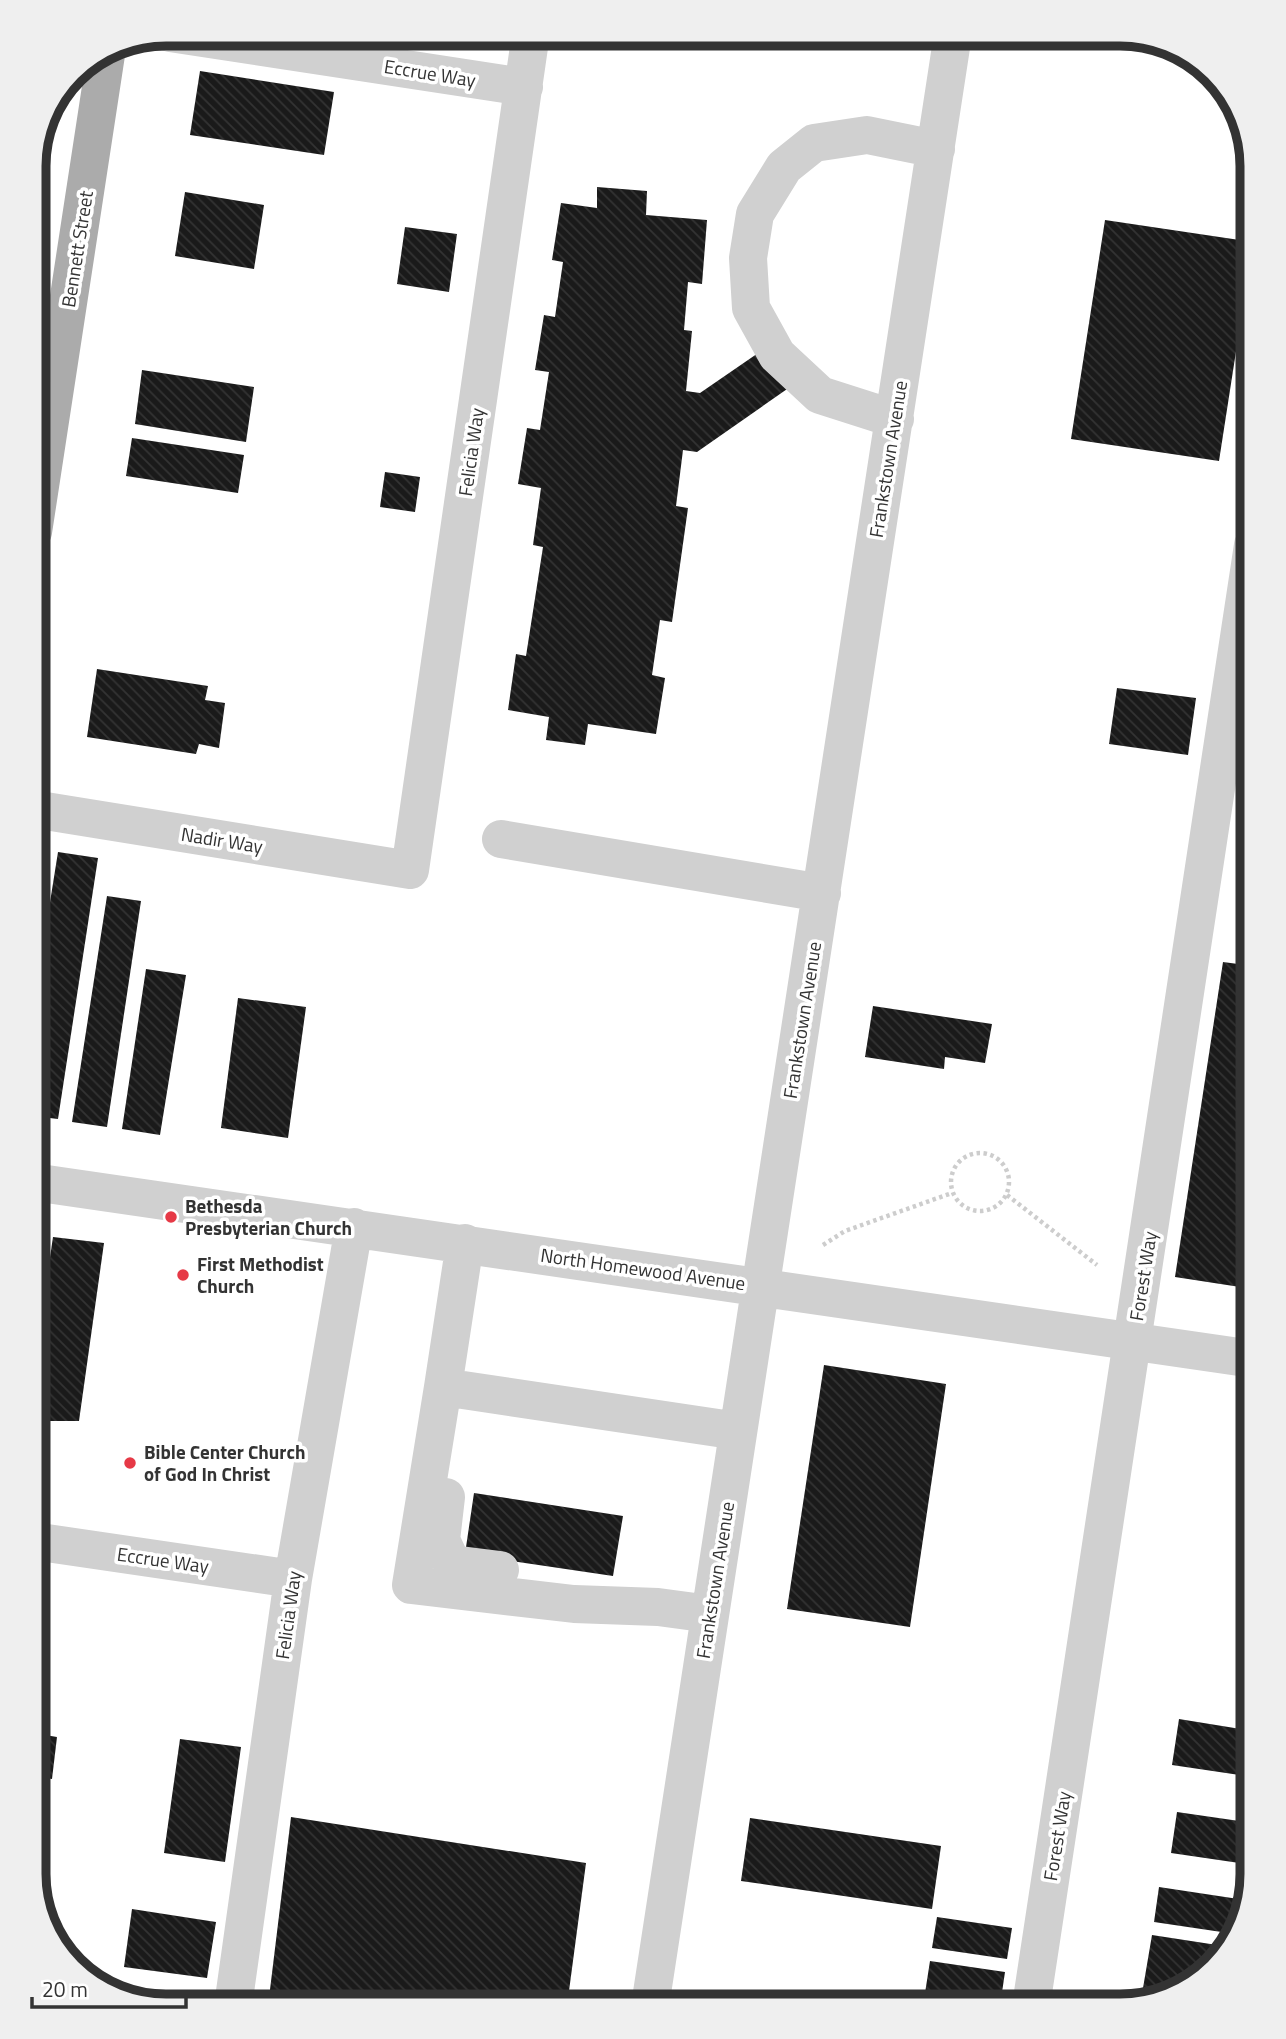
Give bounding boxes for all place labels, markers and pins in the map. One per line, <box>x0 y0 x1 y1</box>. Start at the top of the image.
place label: Bethesda Presbyterian Church <box>185 1191 352 1242</box>
marker: Bethesda Presbyterian Church <box>163 1209 179 1225</box>
place label: First Methodist Church <box>197 1249 324 1300</box>
marker: First Methodist Church <box>175 1267 191 1283</box>
place label: Bible Center Church of God In Christ <box>144 1437 305 1488</box>
marker: Bible Center Church of God In Christ <box>122 1455 138 1471</box>

